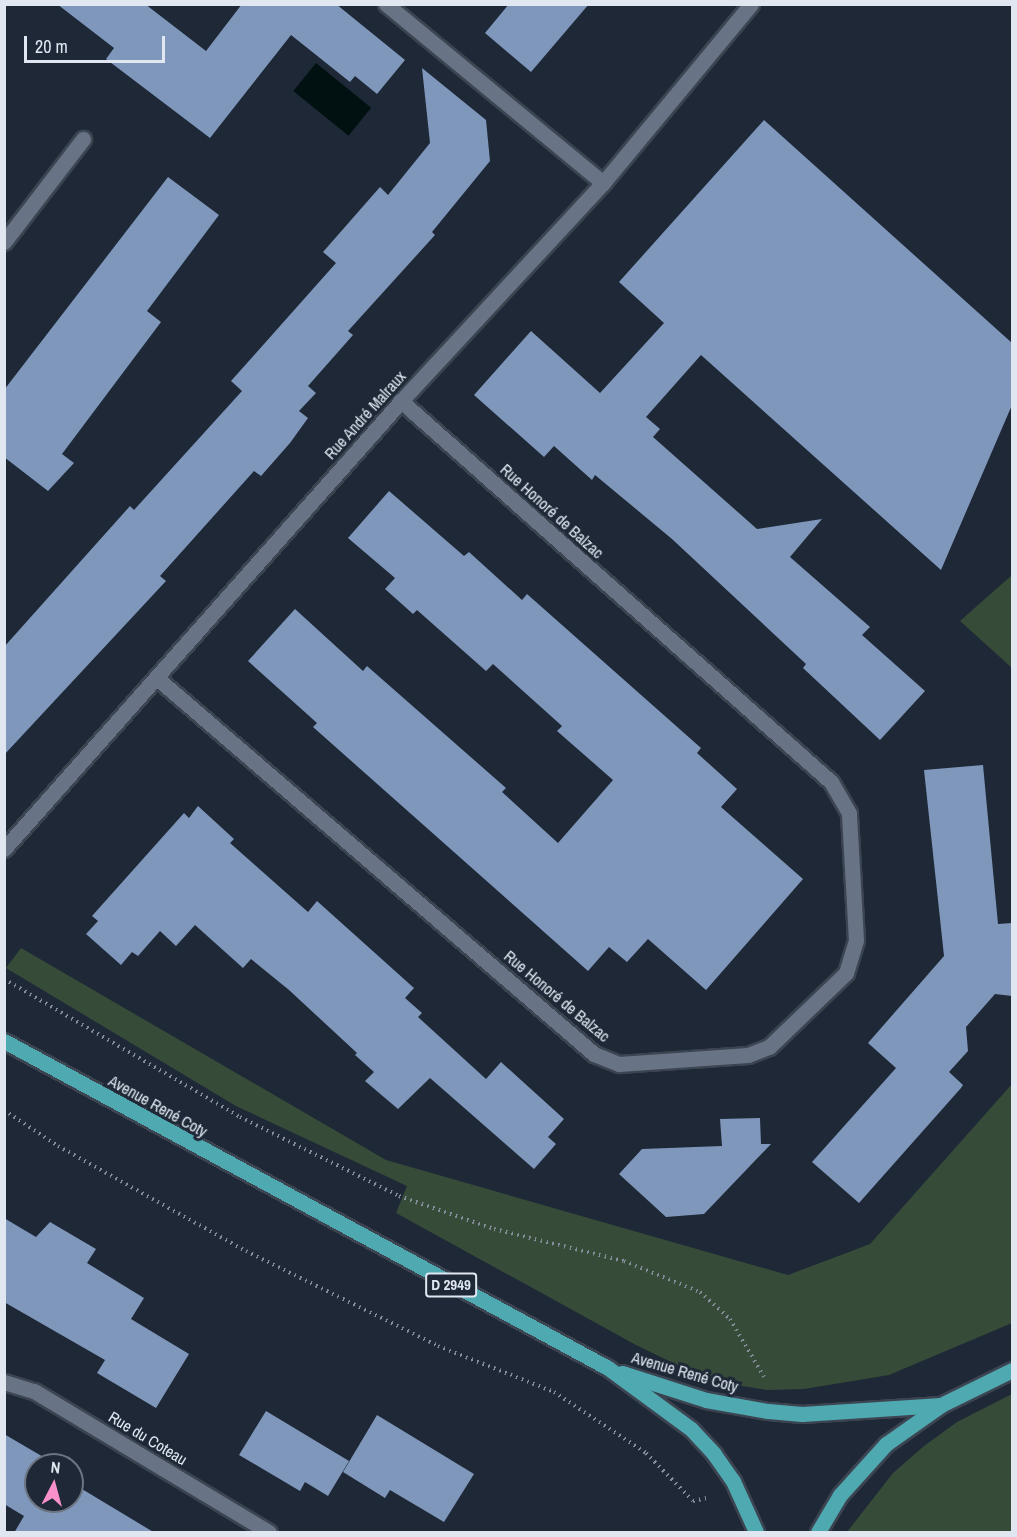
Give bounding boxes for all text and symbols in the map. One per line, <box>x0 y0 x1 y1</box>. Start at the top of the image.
scale bar <box>27 24 168 62</box>
text: 20 m <box>35 34 68 59</box>
street label: Rue André Malraux <box>320 367 410 463</box>
street label: Rue Honoré de Balzac <box>497 460 607 562</box>
street label: Rue Honoré de Balzac <box>500 946 614 1046</box>
street label: Avenue René Coty <box>105 1071 211 1141</box>
road number: D 2949 <box>424 1273 478 1297</box>
street label: Avenue René Coty <box>630 1348 740 1396</box>
street label: Rue du Coteau <box>105 1407 191 1469</box>
north arrow <box>24 1453 84 1513</box>
text: N <box>50 1456 62 1479</box>

